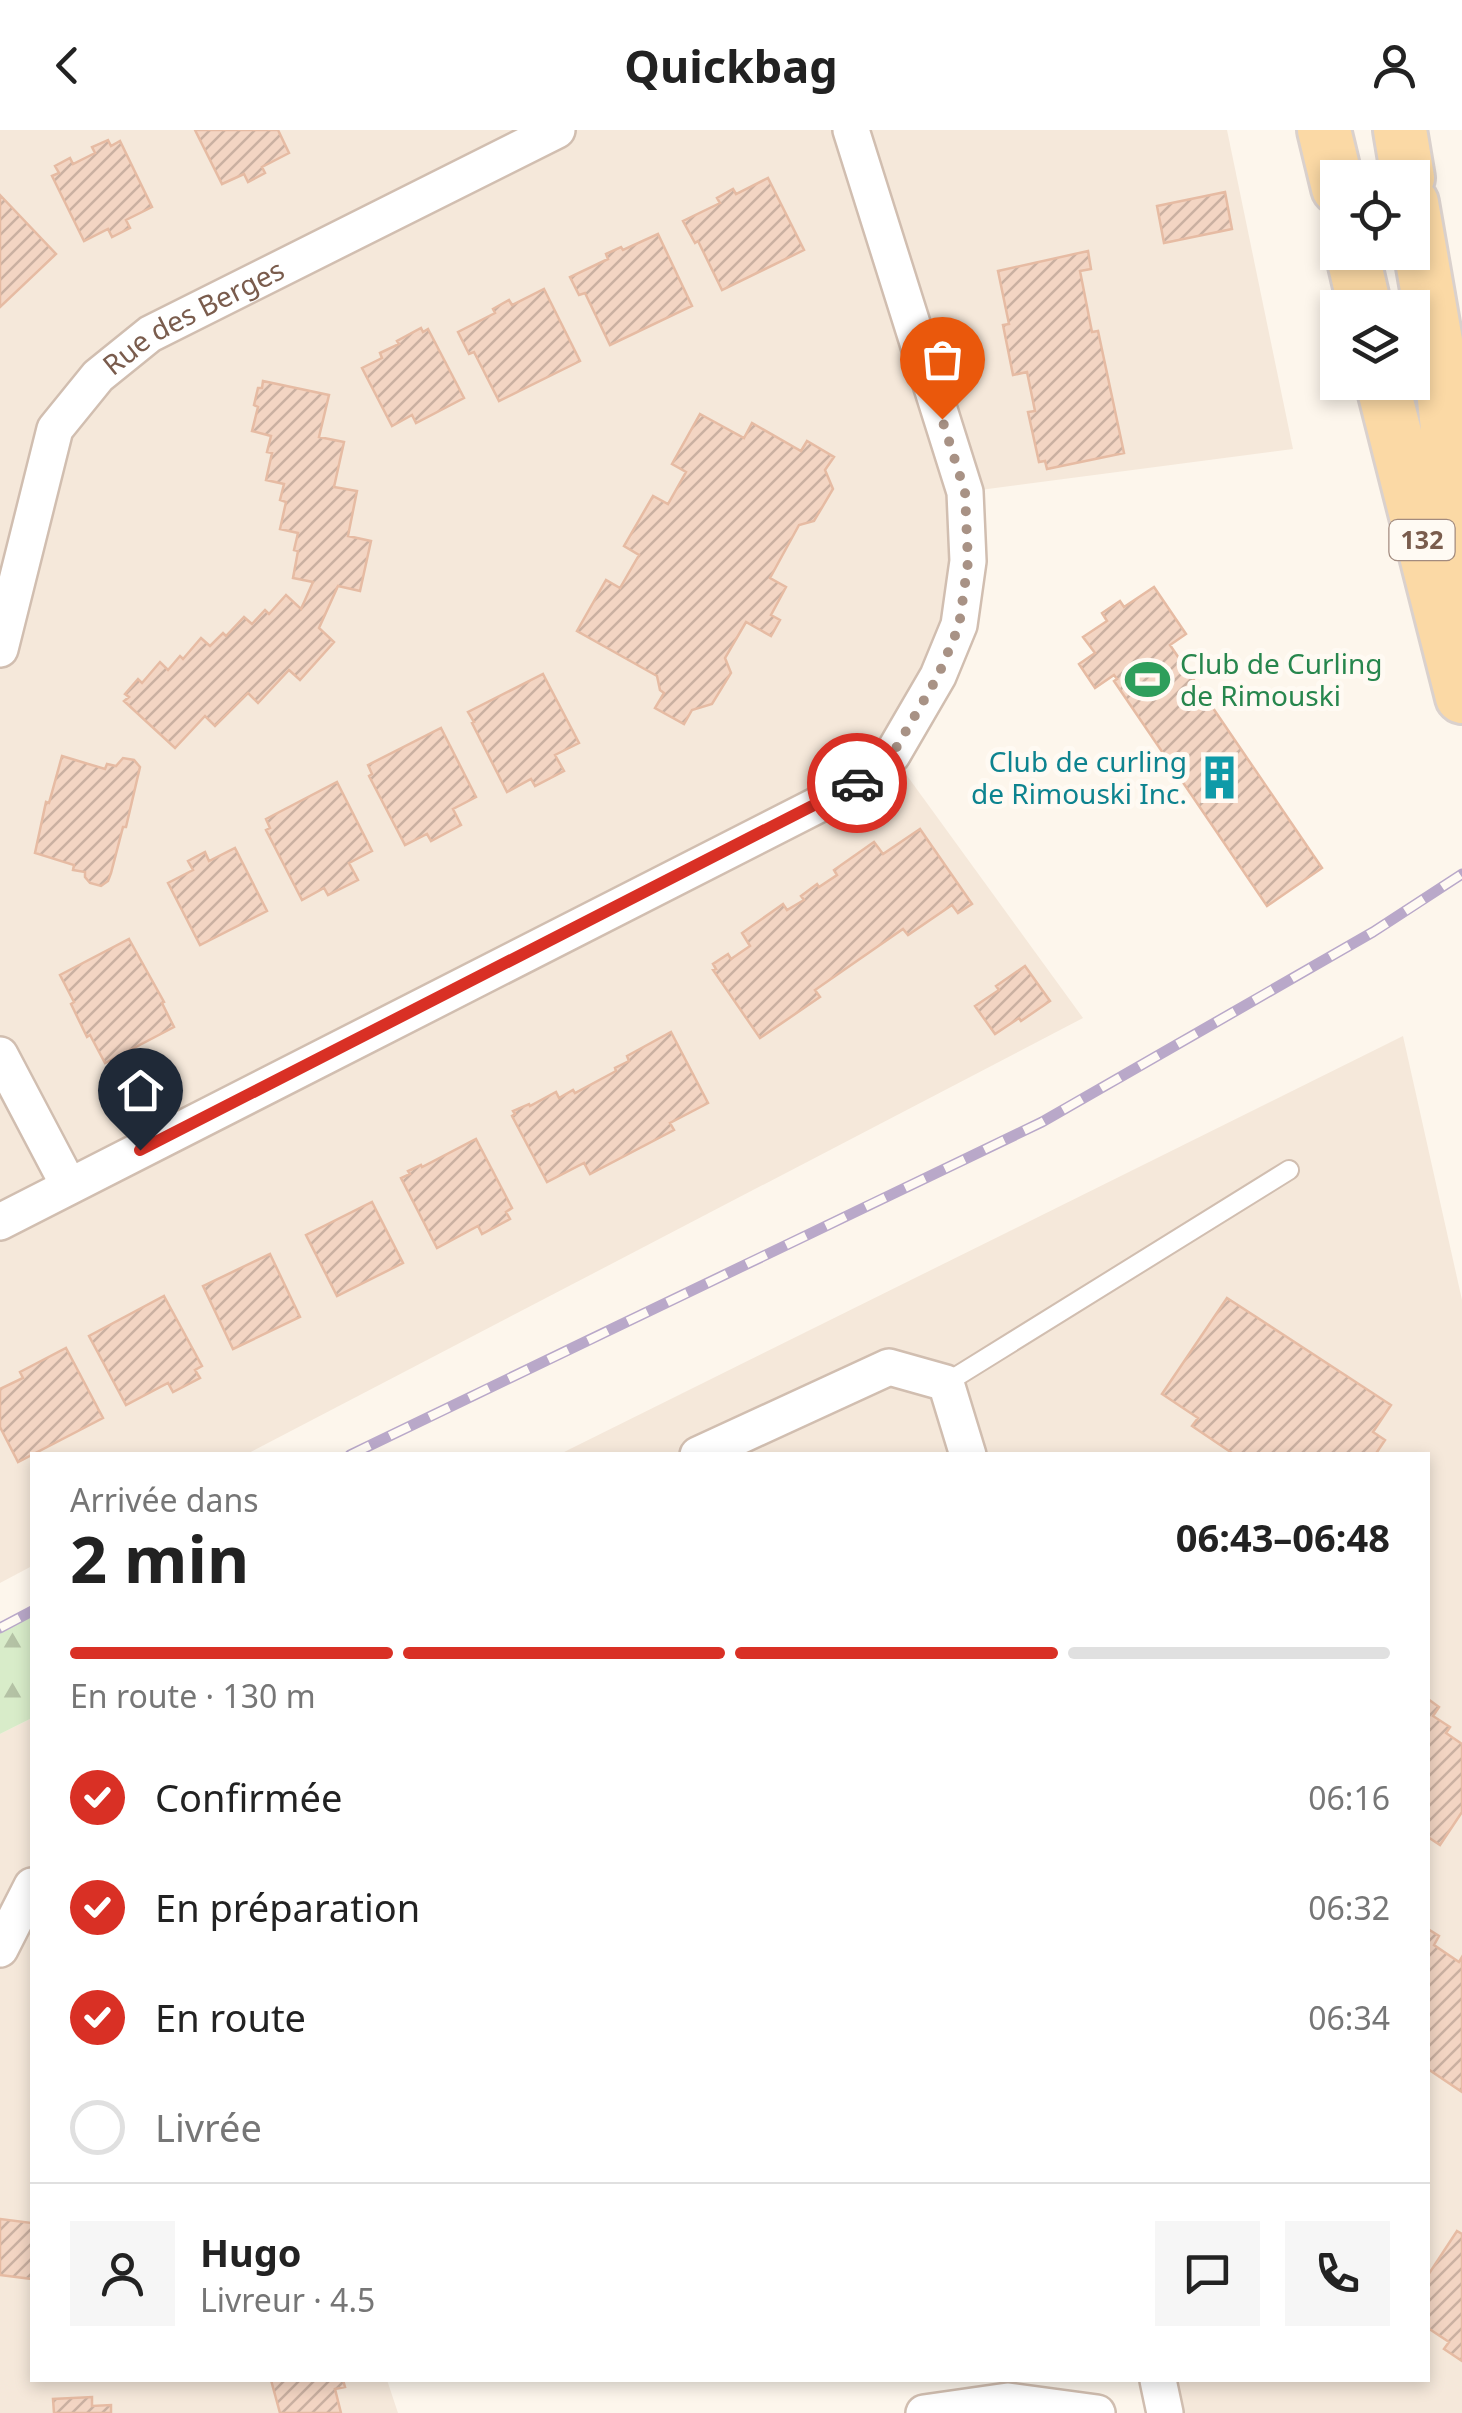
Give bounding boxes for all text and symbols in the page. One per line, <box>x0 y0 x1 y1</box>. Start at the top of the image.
text: Quickbag <box>624 35 838 96</box>
icon: back <box>40 38 95 93</box>
icon: person <box>1367 38 1422 93</box>
map controls <box>1320 160 1430 400</box>
button: locate <box>1320 160 1430 270</box>
street label: Rue des Berges <box>94 250 290 383</box>
button: layers <box>1320 290 1430 400</box>
pin <box>900 317 985 420</box>
icon: bag <box>915 332 970 387</box>
road number: 132 <box>1390 520 1454 560</box>
place label: Club de Curling de Rimouski <box>1180 644 1383 714</box>
sports icon: Club de Curling de Rimouski <box>1123 656 1171 704</box>
courier <box>807 733 907 833</box>
place label: Club de curling de Rimouski Inc. <box>971 742 1187 812</box>
building icon: Club de curling de Rimouski Inc. <box>1196 754 1244 802</box>
icon: car <box>830 756 885 811</box>
pin <box>98 1048 183 1151</box>
icon: home <box>113 1063 168 1118</box>
text: Arrivée dans <box>70 1478 259 1521</box>
text: 06:43–06:48 <box>1176 1511 1390 1563</box>
text: 2 min <box>70 1514 249 1602</box>
text: En route · 130 m <box>70 1674 316 1717</box>
icon: check <box>70 1770 125 1825</box>
text: Confirmée <box>155 1771 342 1823</box>
text: 06:16 <box>1308 1776 1390 1819</box>
icon: check <box>70 1880 125 1935</box>
text: En préparation <box>155 1881 420 1933</box>
text: 06:32 <box>1308 1886 1390 1929</box>
icon: check <box>70 1990 125 2045</box>
text: En route <box>155 1991 306 2043</box>
text: 06:34 <box>1308 1996 1390 2039</box>
text: Livrée <box>155 2101 262 2153</box>
button: person <box>70 2221 175 2326</box>
button: chat <box>1155 2221 1260 2326</box>
button: phone <box>1285 2221 1390 2326</box>
text: Hugo <box>200 2226 302 2278</box>
text: Livreur · 4.5 <box>200 2278 375 2321</box>

